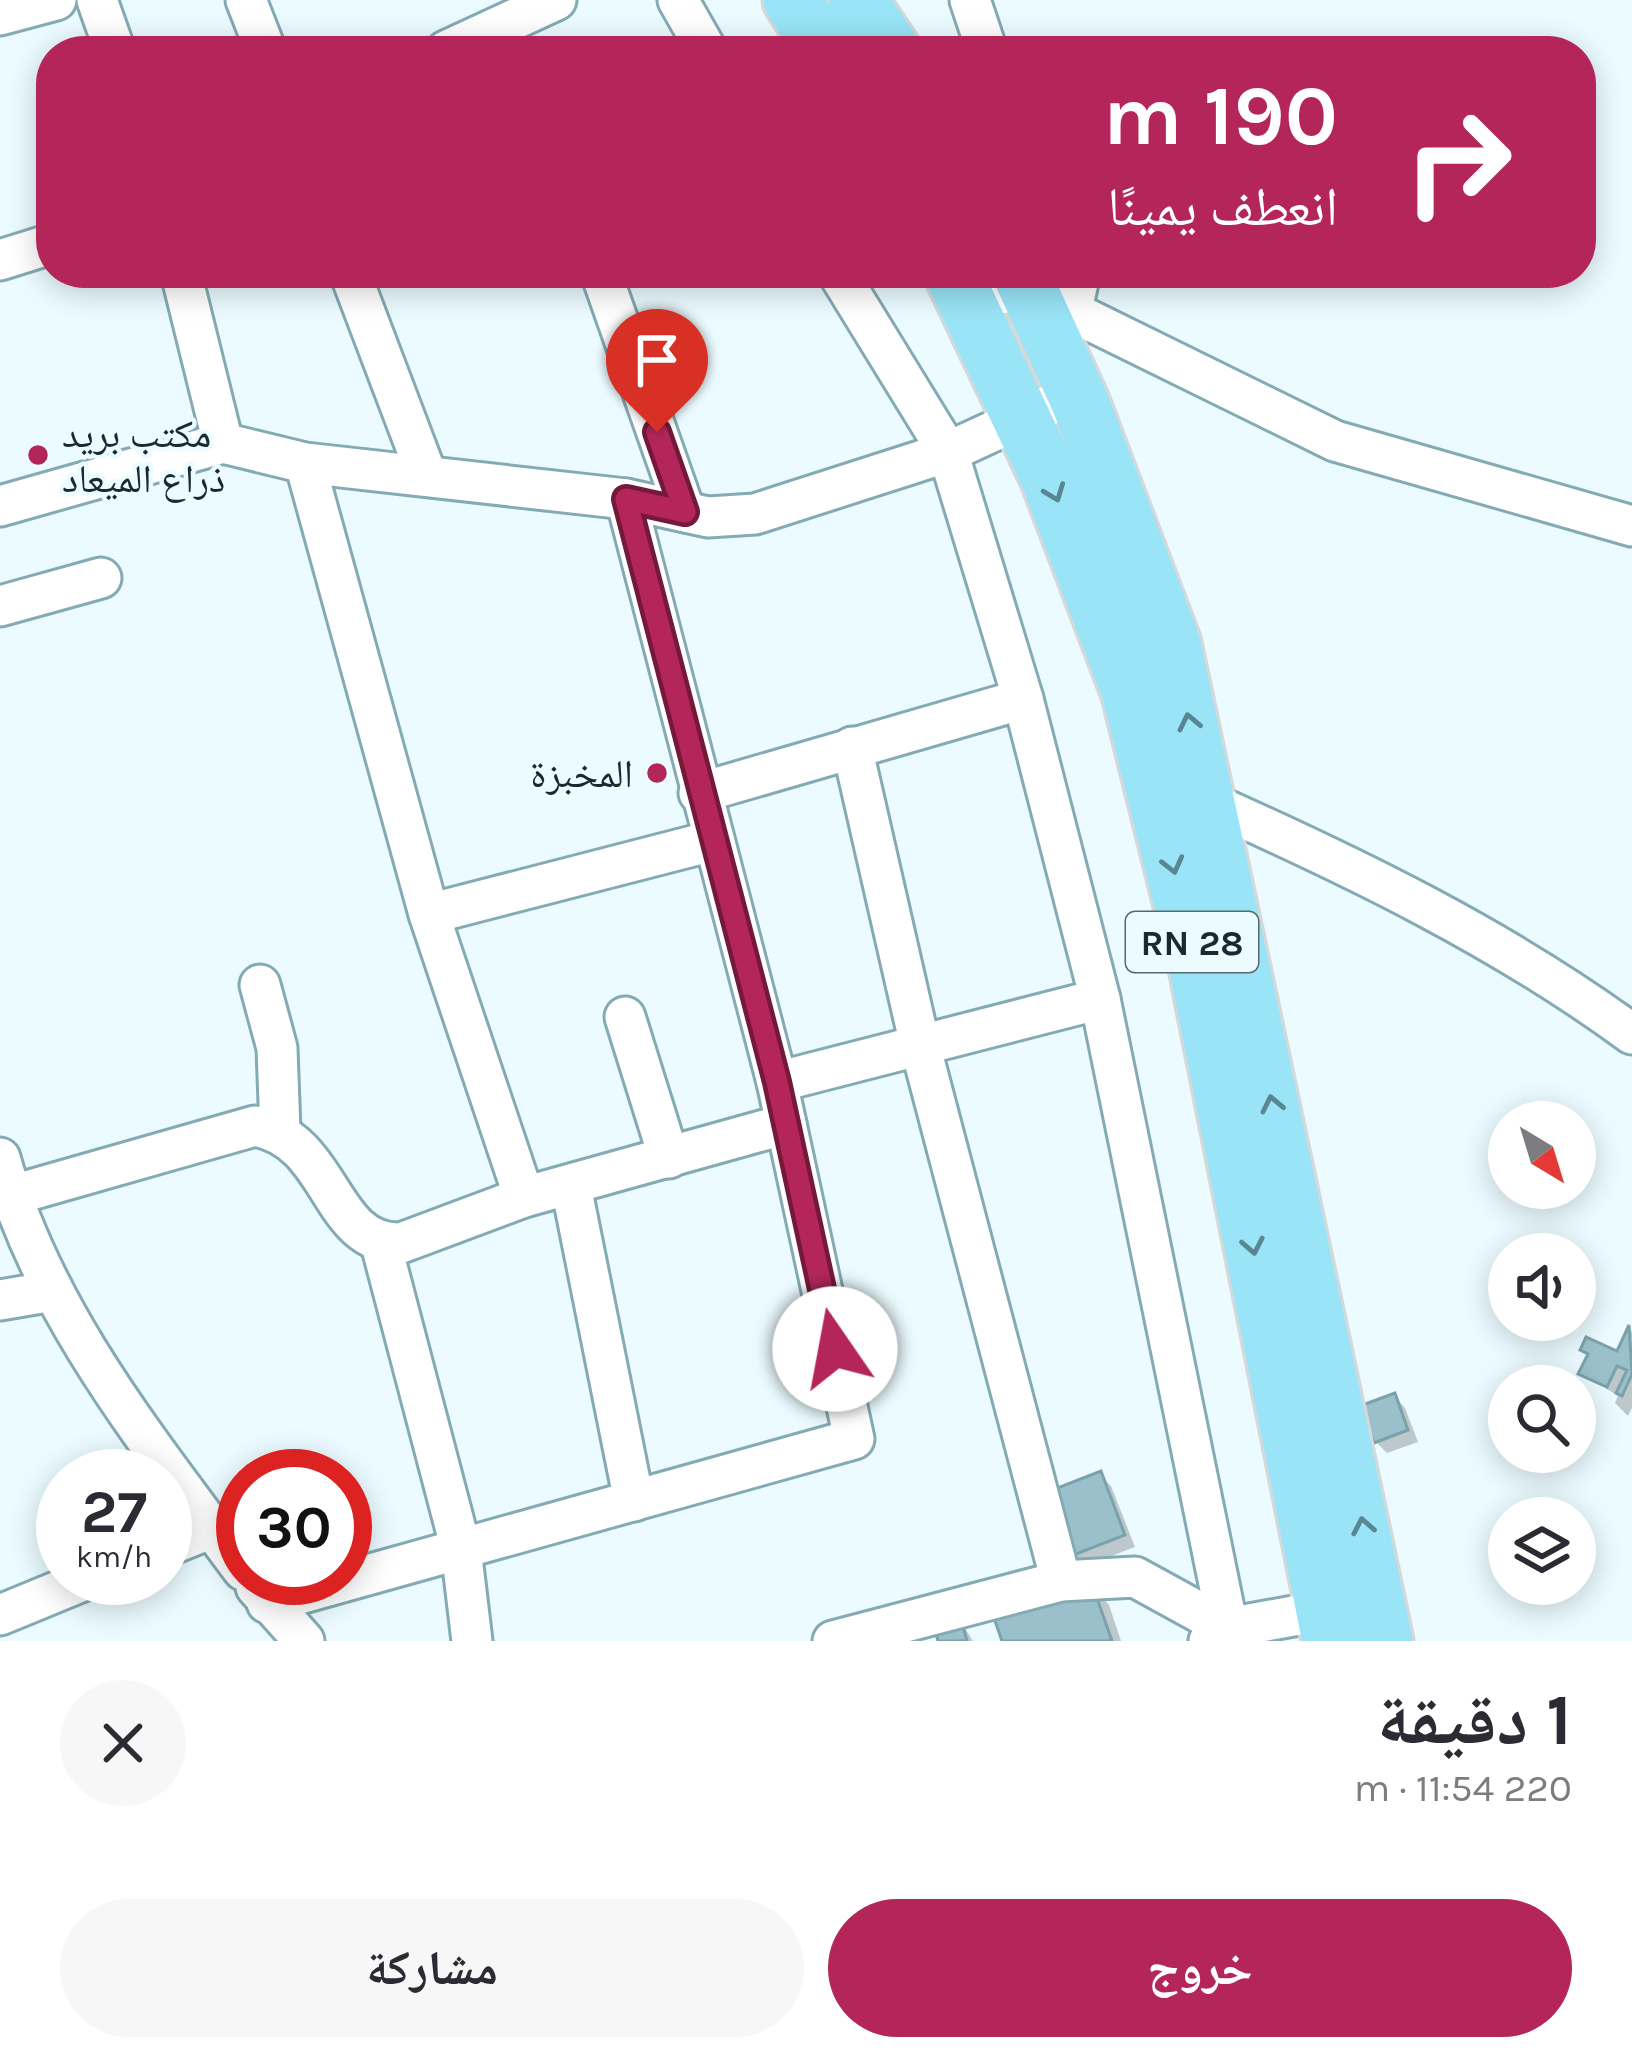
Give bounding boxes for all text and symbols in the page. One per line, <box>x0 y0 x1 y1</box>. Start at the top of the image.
text: 190 m <box>1103 67 1338 165</box>
icon: right <box>1380 84 1536 240</box>
text: انعطف يمينًا <box>1107 175 1338 239</box>
pin <box>606 309 708 432</box>
icon: arrive <box>624 327 690 393</box>
place label: مكتب بريد ذراع الميعاد <box>62 411 225 503</box>
marker: مكتب بريد ذراع الميعاد <box>25 442 51 468</box>
one-way arrow <box>1041 482 1066 503</box>
one-way arrow <box>1178 713 1203 733</box>
place label: المخبزة <box>530 751 633 797</box>
marker: المخبزة <box>644 760 670 786</box>
one-way arrow <box>1159 854 1184 874</box>
road number: RN 28 <box>1126 912 1258 972</box>
one-way arrow <box>1260 1094 1285 1114</box>
north arrow <box>1488 1101 1596 1209</box>
map controls <box>1488 1101 1596 1605</box>
button: sound <box>1488 1233 1596 1341</box>
one-way arrow <box>1239 1236 1265 1256</box>
position arrow <box>772 1286 898 1412</box>
button: search <box>1488 1365 1596 1473</box>
speed limit sign: 30 <box>216 1449 372 1605</box>
text: 27 <box>81 1477 147 1547</box>
button: layers <box>1488 1497 1596 1605</box>
one-way arrow <box>1351 1516 1376 1536</box>
text: km/h <box>76 1539 152 1575</box>
text: 1 دقيقة <box>1377 1678 1572 1762</box>
button: close <box>60 1680 186 1806</box>
text: 220 m · 11:54 <box>1354 1765 1572 1811</box>
button: مشاركة <box>60 1899 804 2037</box>
button: خروج <box>828 1899 1572 2037</box>

